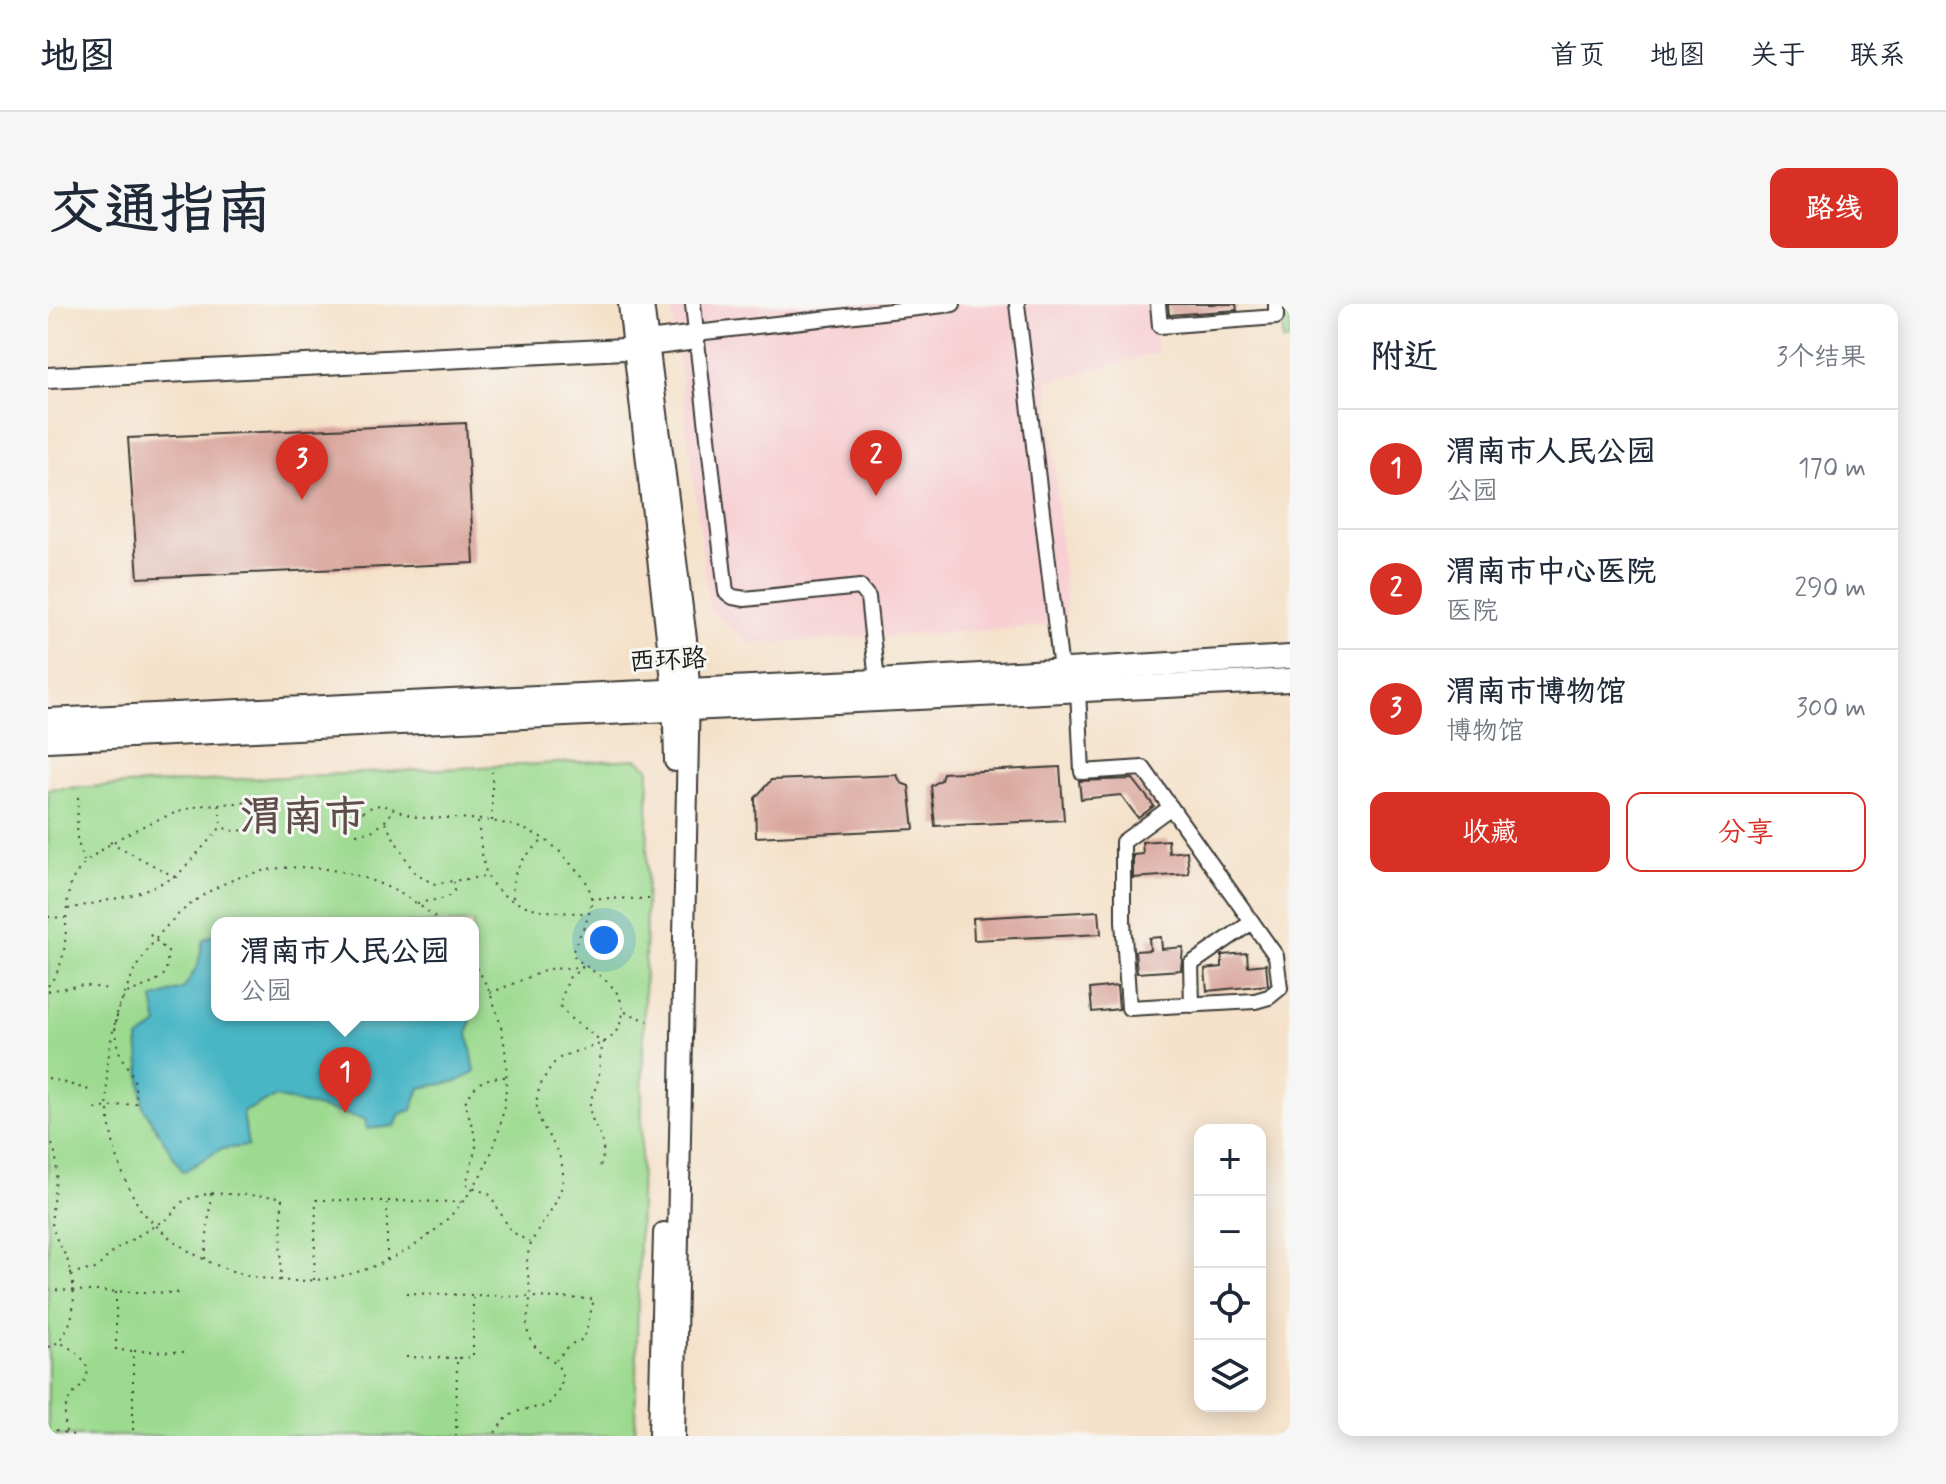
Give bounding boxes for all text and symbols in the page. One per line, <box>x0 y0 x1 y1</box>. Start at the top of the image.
text: 地图 <box>40 33 116 82</box>
text: 首页 <box>1550 38 1606 75</box>
text: 地图 <box>1650 38 1706 75</box>
text: 关于 <box>1750 38 1806 75</box>
text: 联系 <box>1850 38 1906 75</box>
button: 路线 <box>1770 168 1898 248</box>
text: 交通指南 <box>48 175 272 248</box>
text: 附近 <box>1370 335 1438 380</box>
text: 3个结果 <box>1776 341 1866 375</box>
pin: 2 <box>850 430 902 496</box>
text: 渭南市人民公园 <box>1446 433 1656 472</box>
pin: 3 <box>276 434 328 500</box>
text: 1 <box>1390 452 1402 486</box>
text: 170 m <box>1798 452 1866 486</box>
text: 公园 <box>1446 475 1498 509</box>
text: 渭南市中心医院 <box>1446 553 1656 592</box>
text: 2 <box>1390 572 1402 606</box>
text: 290 m <box>1794 572 1866 606</box>
text: 医院 <box>1446 595 1498 629</box>
street label: 西环路 <box>628 642 708 680</box>
text: 渭南市博物馆 <box>1446 673 1626 712</box>
text: 3 <box>1390 692 1402 726</box>
text: 300 m <box>1796 692 1866 726</box>
text: 博物馆 <box>1446 715 1524 749</box>
district label: 渭南市 <box>240 791 366 846</box>
button: 收藏 <box>1370 792 1610 872</box>
button: 分享 <box>1626 792 1866 872</box>
popup <box>211 917 479 1021</box>
your location <box>584 920 624 960</box>
text: 渭南市人民公园 <box>240 933 450 972</box>
text: 公园 <box>240 975 292 1009</box>
pin: 1 <box>319 1047 371 1113</box>
map controls <box>1194 1124 1266 1412</box>
button: + <box>1194 1124 1266 1196</box>
button: − <box>1194 1196 1266 1268</box>
button: locate <box>1194 1268 1266 1340</box>
button: layers <box>1194 1340 1266 1412</box>

